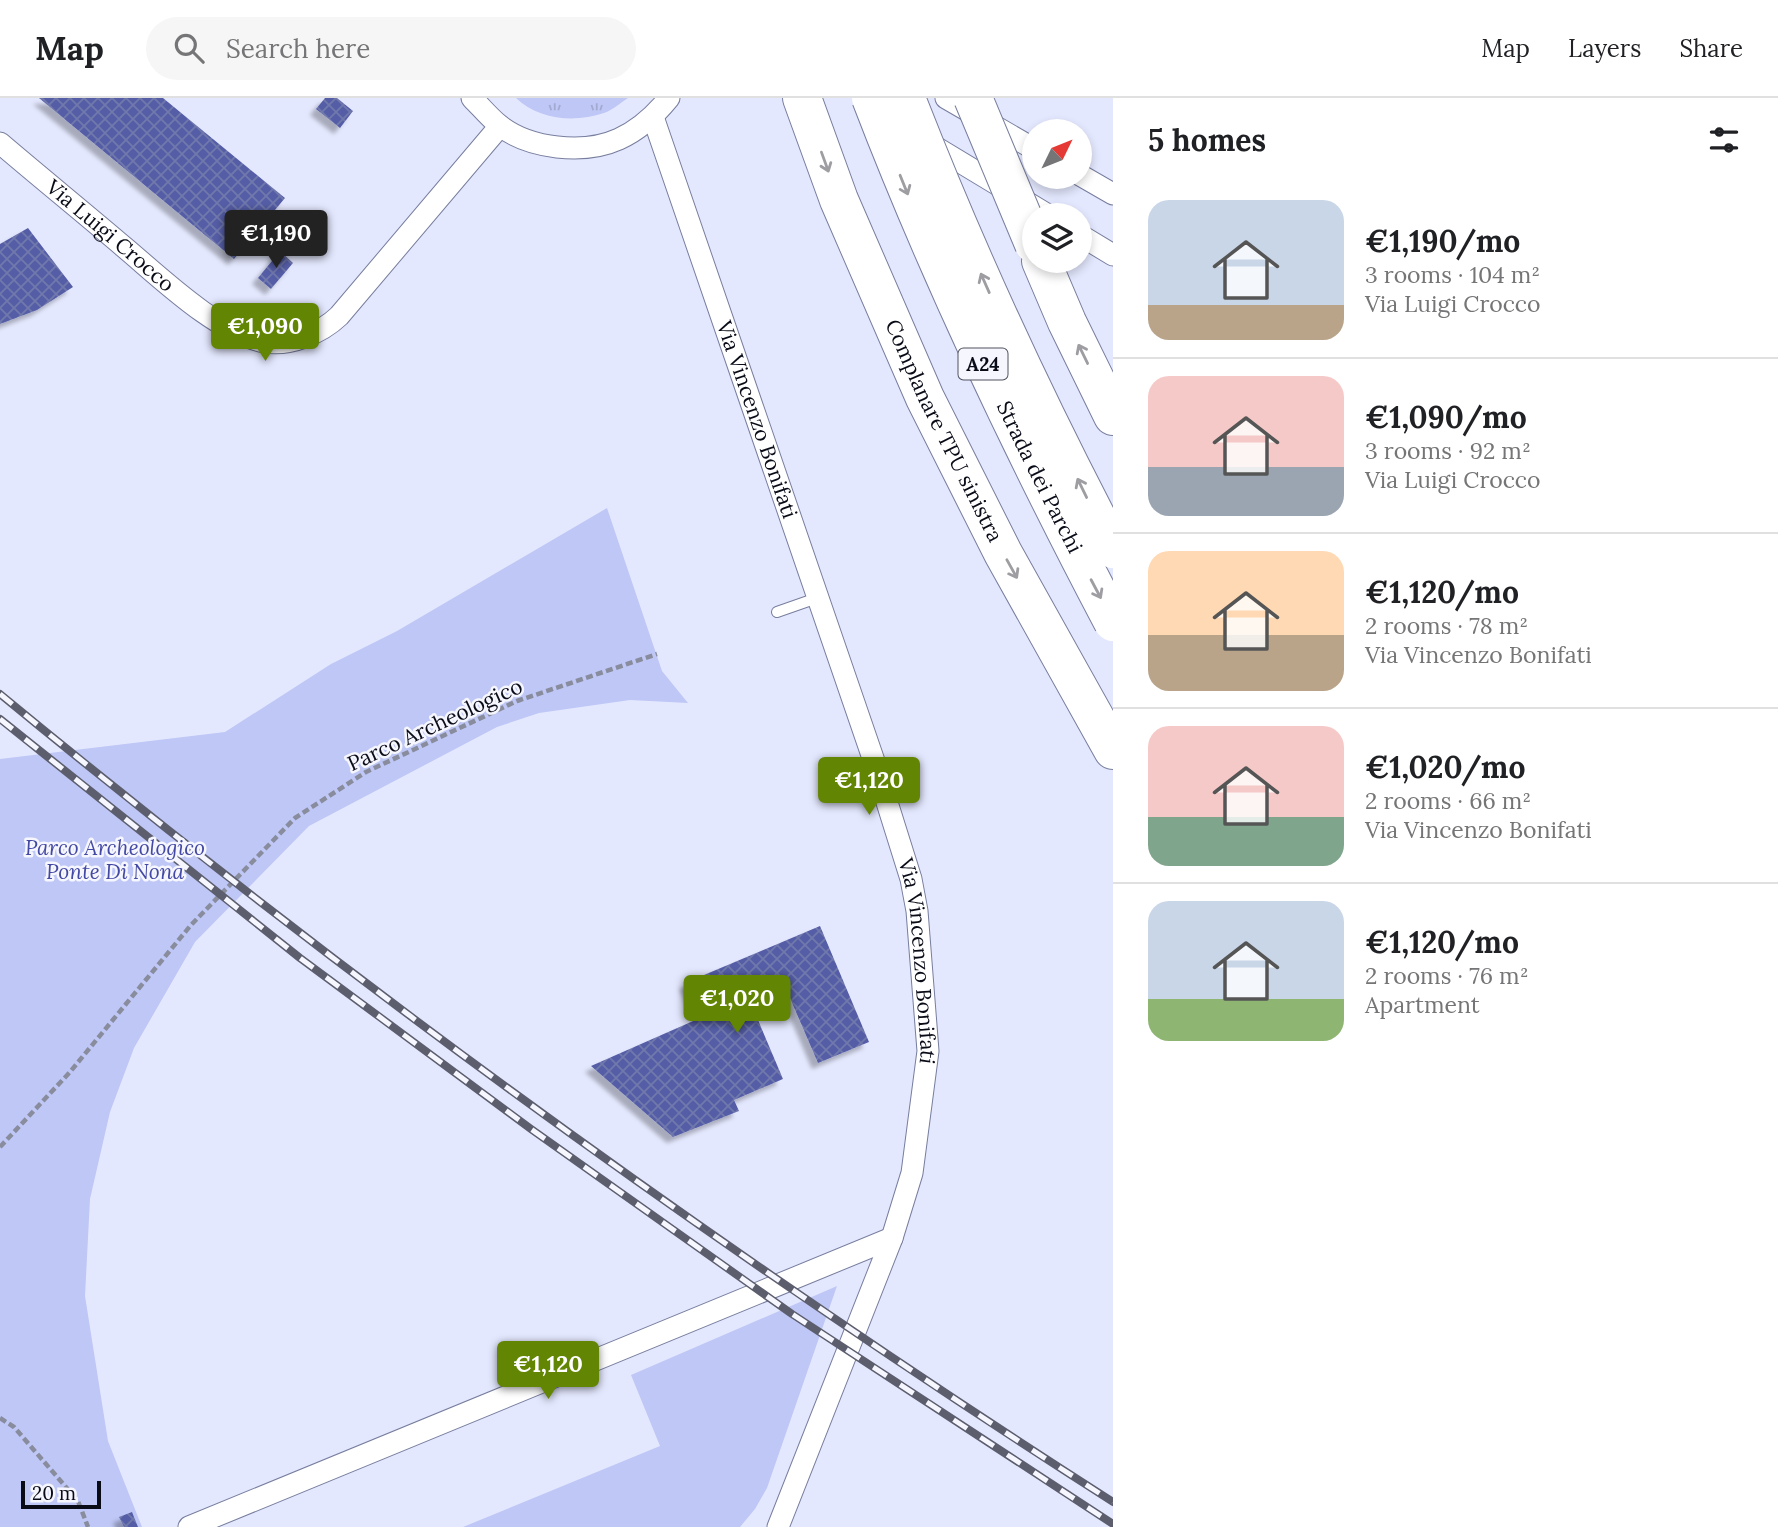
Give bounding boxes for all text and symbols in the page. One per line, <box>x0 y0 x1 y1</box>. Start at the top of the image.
search box <box>146 17 636 80</box>
text: Map <box>35 27 104 69</box>
icon: search <box>170 29 208 67</box>
text: Search here <box>226 32 370 65</box>
text: Map <box>1481 33 1530 64</box>
text: Layers <box>1568 33 1641 64</box>
text: Share <box>1679 33 1743 64</box>
north arrow <box>1022 119 1092 189</box>
map controls <box>1022 119 1092 273</box>
text: 5 homes <box>1148 121 1266 159</box>
icon: filters <box>1705 121 1743 159</box>
one-way arrow <box>820 151 833 173</box>
street label: Via Luigi Crocco <box>40 173 180 297</box>
one-way arrow <box>899 173 912 195</box>
button: layers <box>1022 203 1092 273</box>
pin: €1,190 <box>219 211 333 270</box>
text: €1,190 <box>241 218 311 247</box>
text: €1,190/mo <box>1365 222 1520 260</box>
icon: home <box>1204 228 1288 312</box>
text: 3 rooms · 104 m² <box>1365 260 1540 289</box>
one-way arrow <box>978 272 991 294</box>
text: Via Luigi Crocco <box>1365 289 1540 318</box>
pin: €1,090 <box>208 303 322 363</box>
text: €1,090 <box>227 311 303 340</box>
street label: Complanare TPU sinistra <box>879 315 1009 546</box>
street label: Via Vincenzo Bonifati <box>711 316 804 522</box>
one-way arrow <box>1076 344 1089 365</box>
road number: A24 <box>958 348 1007 380</box>
street label: Strada dei Parchi <box>991 397 1089 558</box>
text: €1,090/mo <box>1365 398 1527 436</box>
icon: home <box>1204 404 1288 488</box>
text: 3 rooms · 92 m² <box>1365 436 1531 465</box>
text: Via Luigi Crocco <box>1365 465 1540 494</box>
one-way arrow <box>1075 478 1088 499</box>
one-way arrow <box>1006 558 1019 579</box>
text: €1,120/mo <box>1365 573 1519 611</box>
one-way arrow <box>1089 578 1103 599</box>
icon: home <box>1204 579 1288 663</box>
text: 2 rooms · 78 m² <box>1365 611 1528 640</box>
text: Via Vincenzo Bonifati <box>1365 640 1592 669</box>
street label: Parco Archeologico <box>343 672 527 777</box>
text: €1,020/mo <box>1365 748 1525 786</box>
icon: home <box>1204 754 1288 838</box>
pin: €1,120 <box>812 758 926 817</box>
text: €1,120 <box>834 765 904 794</box>
text: 2 rooms · 66 m² <box>1365 786 1531 815</box>
text: Via Vincenzo Bonifati <box>1365 815 1592 844</box>
park label: Parco Archeologico Ponte Di Nona <box>25 834 205 885</box>
street label: Via Vincenzo Bonifati <box>892 854 942 1066</box>
text: €1,120/mo <box>1365 923 1519 961</box>
icon: home <box>1204 929 1288 1013</box>
text: 2 rooms · 76 m² <box>1365 961 1529 990</box>
pin: €1,020 <box>680 976 794 1035</box>
text: €1,020 <box>700 983 774 1012</box>
text: Apartment <box>1365 990 1480 1019</box>
pin: €1,120 <box>491 1342 605 1401</box>
text: €1,120 <box>513 1349 583 1378</box>
scale bar <box>21 1478 102 1510</box>
text: 20 m <box>32 1481 76 1505</box>

